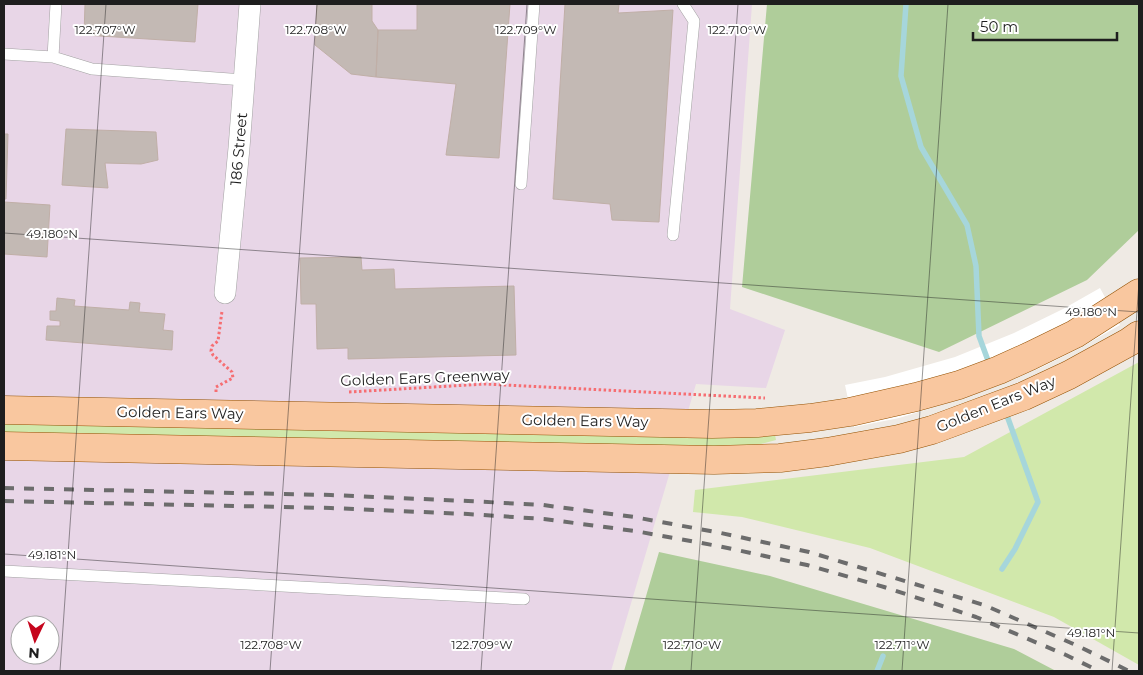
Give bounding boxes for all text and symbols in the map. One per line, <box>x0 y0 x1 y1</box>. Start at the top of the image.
scale bar <box>973 10 1117 42</box>
text: 50 m <box>980 17 1018 36</box>
text: 122.707°W <box>75 22 135 37</box>
text: 122.708°W <box>285 22 347 37</box>
text: 122.709°W <box>495 22 557 37</box>
text: 122.710°W <box>708 22 766 37</box>
street label: 186 Street <box>226 112 251 186</box>
text: 49.180°N <box>26 226 78 241</box>
text: 49.180°N <box>1065 304 1117 319</box>
street label: Golden Ears Greenway <box>340 365 511 390</box>
street label: Golden Ears Way <box>933 371 1059 436</box>
street label: Golden Ears Way <box>116 402 244 423</box>
street label: Golden Ears Way <box>521 410 649 431</box>
text: 49.181°N <box>28 547 76 562</box>
north arrow <box>10 615 60 665</box>
text: 49.181°N <box>1067 625 1115 640</box>
text: 122.708°W <box>240 637 302 652</box>
text: 122.709°W <box>451 637 513 652</box>
text: 122.710°W <box>663 637 721 652</box>
text: 122.711°W <box>874 637 930 652</box>
text: N <box>28 644 40 662</box>

